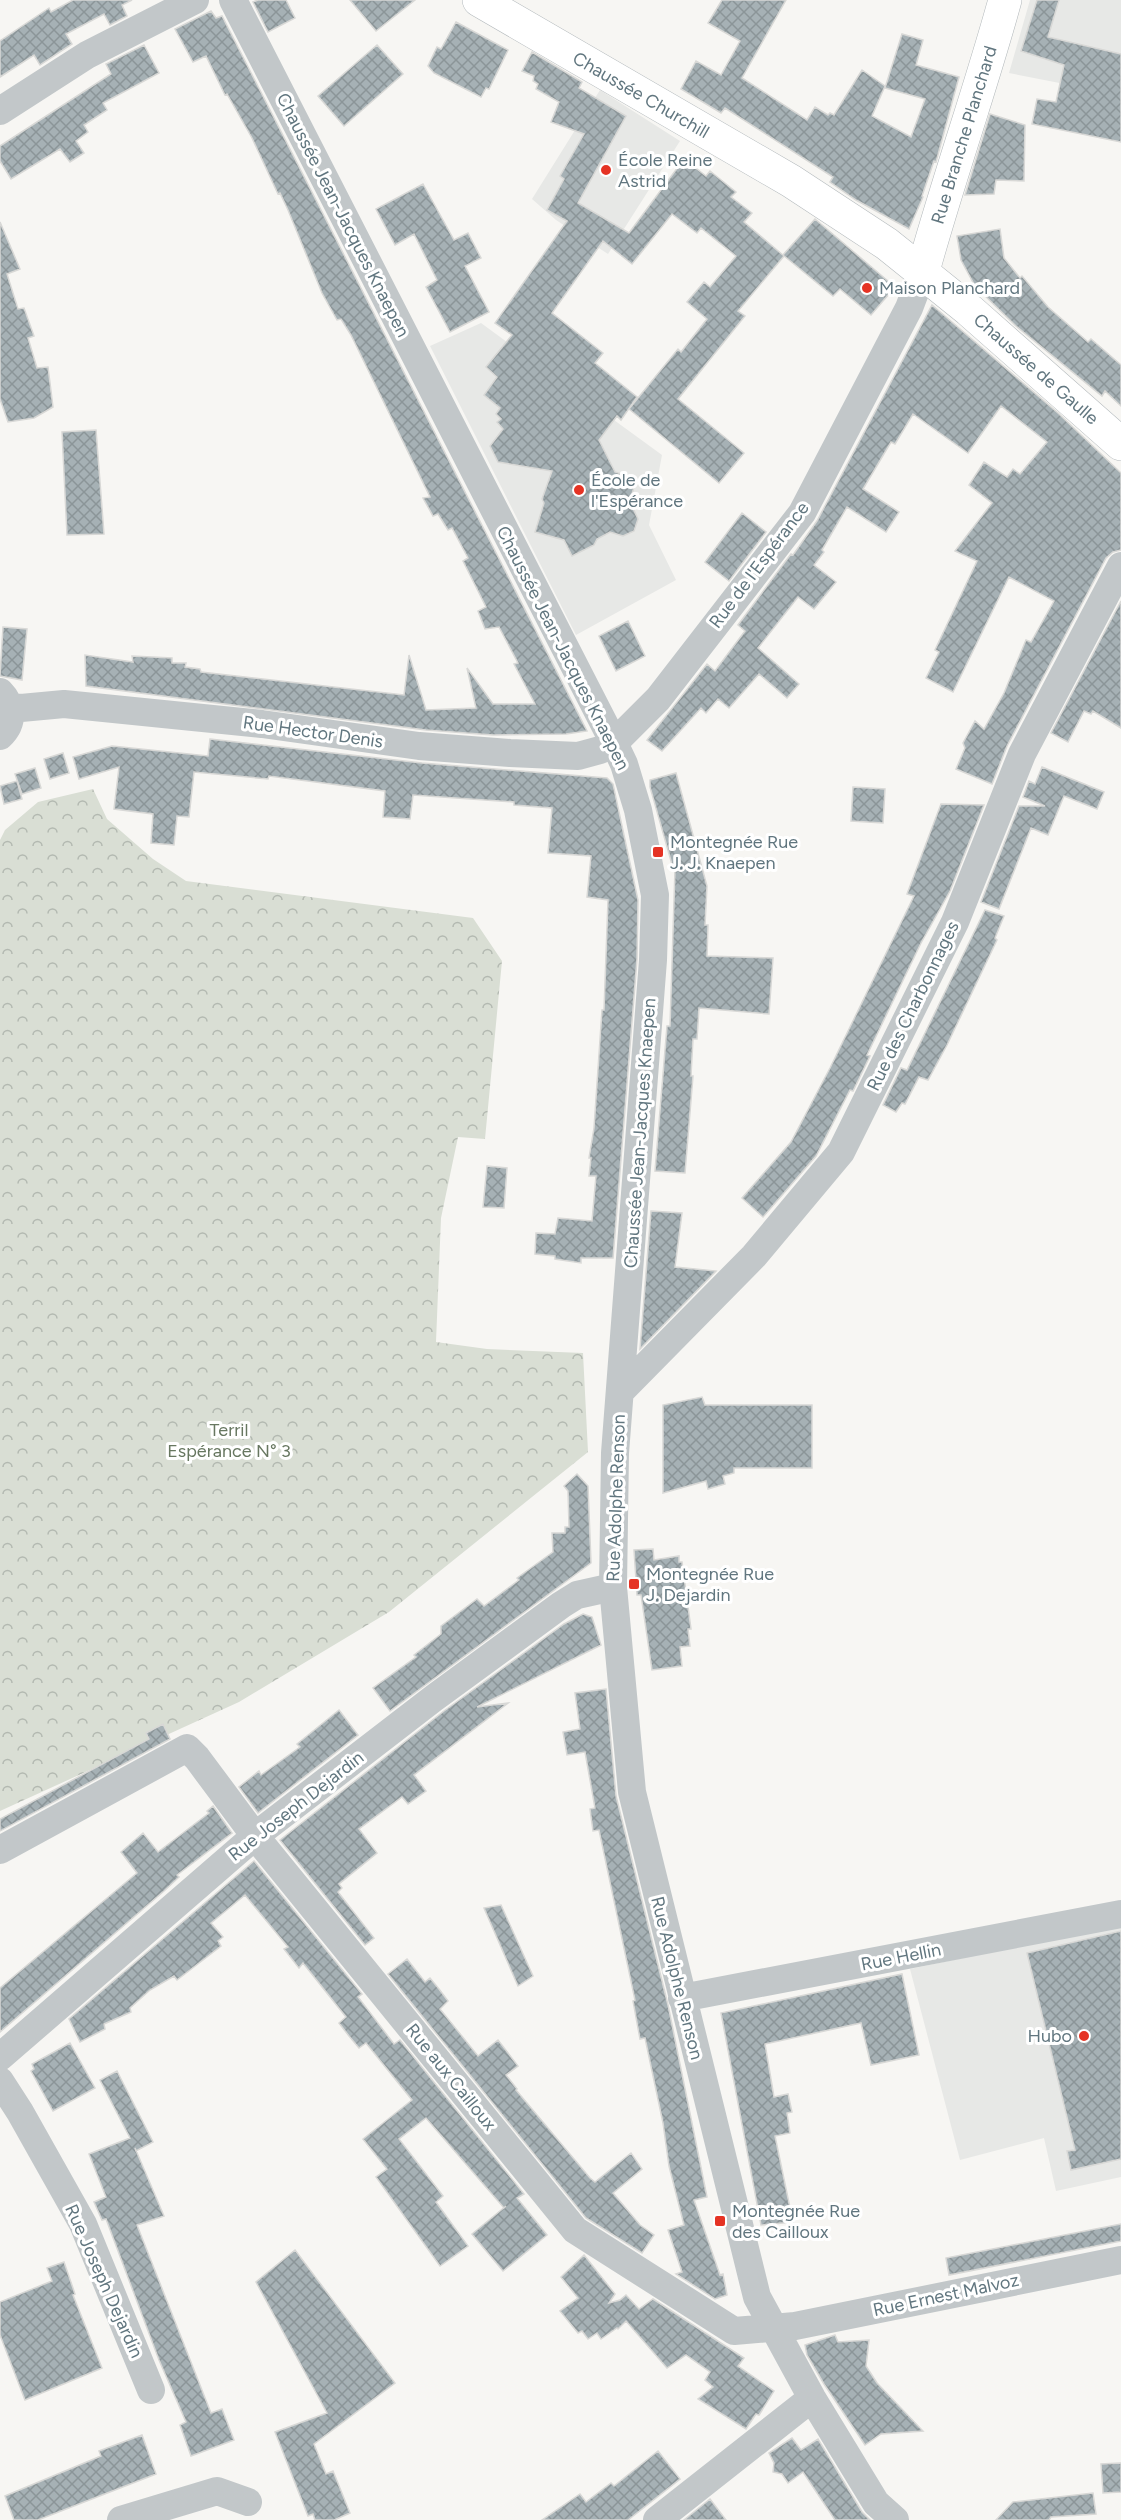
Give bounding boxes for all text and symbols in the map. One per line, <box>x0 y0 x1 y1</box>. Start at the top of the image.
street label: Rue Branche Planchard <box>926 43 1002 227</box>
street label: Chaussée Churchill <box>569 47 713 143</box>
street label: Chaussée Jean-Jacques Knaepen <box>272 89 414 341</box>
place label: École Reine Astrid <box>618 149 712 192</box>
marker: École Reine Astrid <box>599 163 613 177</box>
place label: Maison Planchard <box>879 277 1020 299</box>
marker: Maison Planchard <box>860 281 874 295</box>
street label: Chaussée de Gaulle <box>969 309 1103 429</box>
place label: École de l'Espérance <box>591 469 683 512</box>
marker: École de l'Espérance <box>572 483 586 497</box>
street label: Rue de l'Espérance <box>704 497 814 632</box>
street label: Chaussée Jean-Jacques Knaepen <box>492 522 634 774</box>
street label: Rue Hector Denis <box>242 711 384 753</box>
place label: Montegnée Rue J. J. Knaepen <box>670 831 798 874</box>
marker: Montegnée Rue J. J. Knaepen <box>651 845 665 859</box>
street label: Rue des Charbonnages <box>862 918 964 1094</box>
street label: Chaussée Jean-Jacques Knaepen <box>620 997 660 1269</box>
street label: Rue Adolphe Renson <box>602 1414 630 1582</box>
park label: Terril Espérance N° 3 <box>167 1419 291 1462</box>
place label: Montegnée Rue J. Dejardin <box>646 1563 774 1606</box>
marker: Montegnée Rue J. Dejardin <box>627 1577 641 1591</box>
street label: Rue Joseph Dejardin <box>224 1746 368 1866</box>
street label: Rue Adolphe Renson <box>646 1894 708 2062</box>
street label: Rue Hellin <box>859 1938 943 1976</box>
street label: Rue aux Cailloux <box>401 2019 501 2135</box>
place label: Hubo <box>1027 2025 1072 2047</box>
marker: Hubo <box>1077 2029 1091 2043</box>
place label: Montegnée Rue des Cailloux <box>732 2200 860 2243</box>
street label: Rue Joseph Dejardin <box>60 2201 148 2361</box>
marker: Montegnée Rue des Cailloux <box>713 2214 727 2228</box>
street label: Rue Ernest Malvoz <box>871 2269 1021 2321</box>

